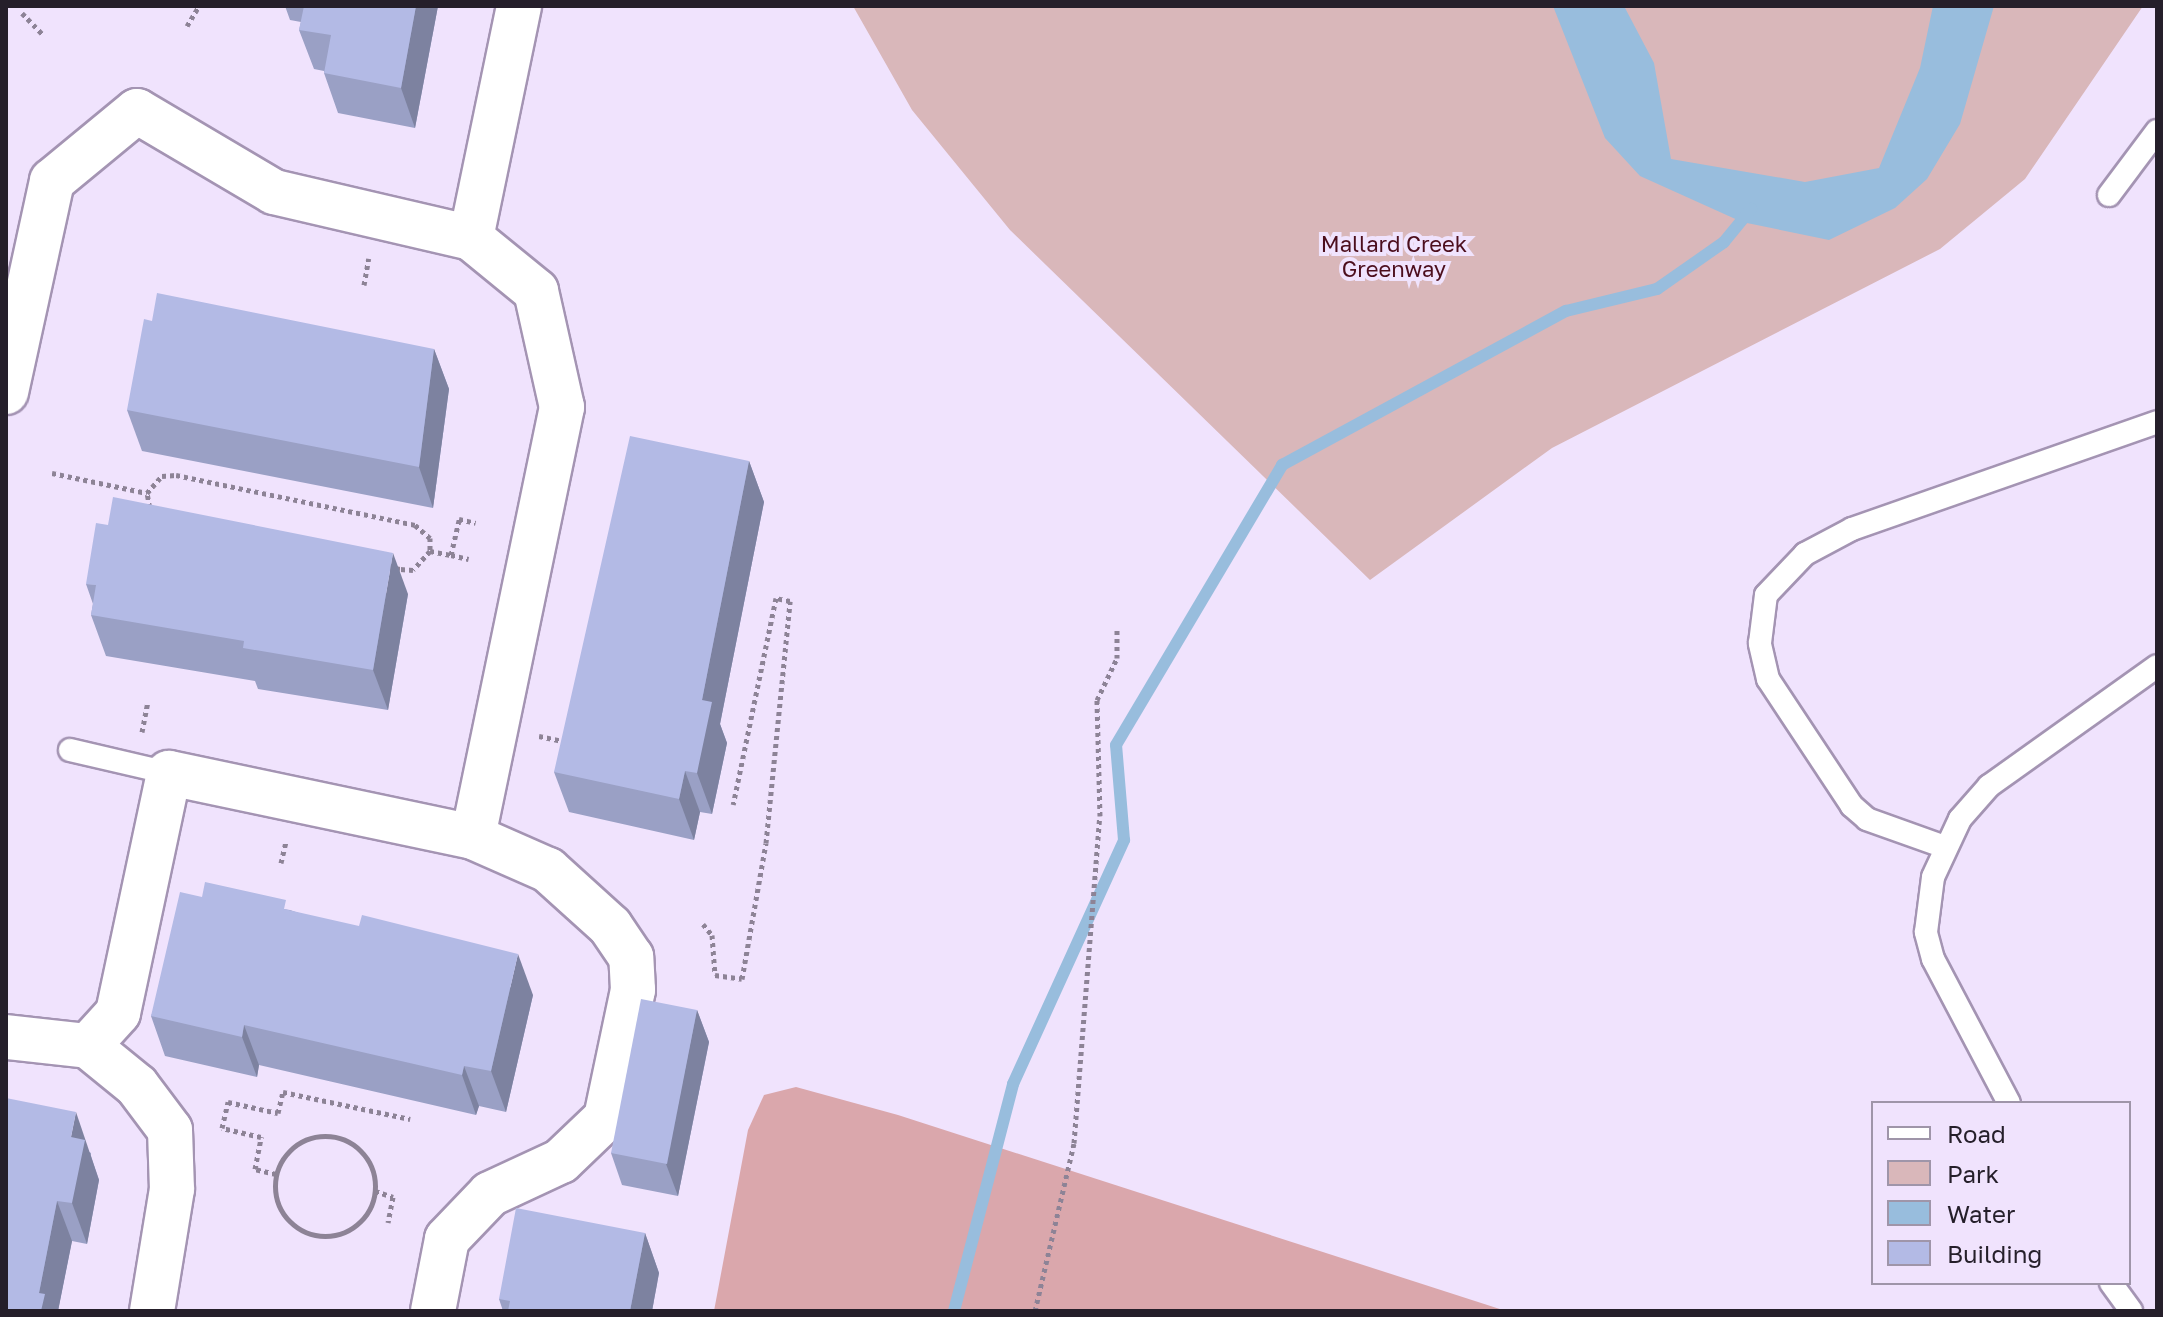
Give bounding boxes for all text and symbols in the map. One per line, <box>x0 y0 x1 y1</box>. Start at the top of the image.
park label: Mallard Creek Greenway <box>1321 230 1467 282</box>
legend <box>1871 1101 2131 1285</box>
text: Road <box>1947 1119 2006 1148</box>
text: Park <box>1947 1159 1999 1188</box>
text: Water <box>1947 1199 2015 1228</box>
text: Building <box>1947 1239 2042 1268</box>

